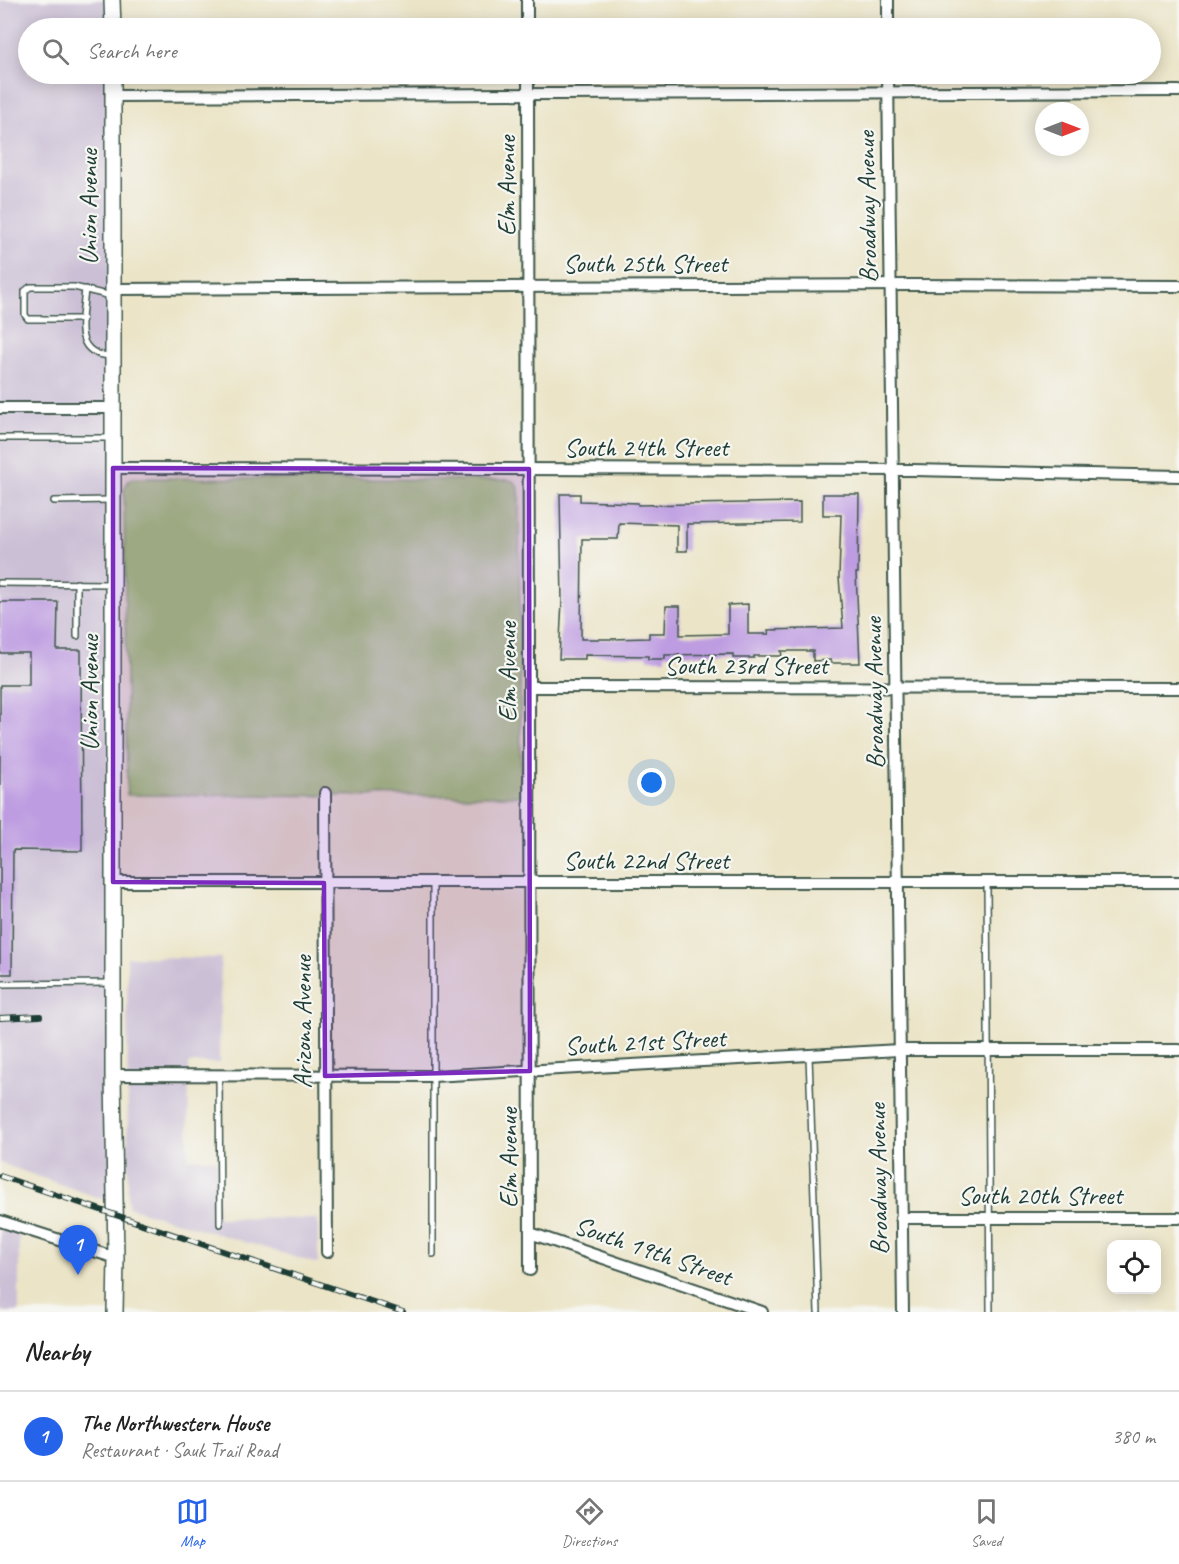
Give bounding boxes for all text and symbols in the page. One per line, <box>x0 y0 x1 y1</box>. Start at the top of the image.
search box <box>18 18 1161 84</box>
icon: search <box>39 35 72 68</box>
text: Search here <box>87 37 177 65</box>
north arrow <box>1035 102 1089 156</box>
street label: Broadway Avenue <box>849 129 885 283</box>
street label: Elm Avenue <box>490 134 523 236</box>
street label: Union Avenue <box>72 148 105 265</box>
street label: South 25th Street <box>563 247 729 280</box>
street label: South 24th Street <box>564 431 730 464</box>
street label: Broadway Avenue <box>856 615 892 769</box>
street label: Elm Avenue <box>491 620 524 722</box>
street label: Union Avenue <box>73 634 106 751</box>
street label: South 23rd Street <box>664 649 830 682</box>
your location <box>637 768 666 797</box>
street label: South 22nd Street <box>563 844 731 877</box>
street label: Arizona Avenue <box>286 954 319 1088</box>
street label: South 21st Street <box>564 1021 729 1063</box>
street label: Broadway Avenue <box>860 1101 896 1255</box>
street label: Elm Avenue <box>492 1106 525 1208</box>
street label: South 20th Street <box>958 1179 1124 1212</box>
street label: South 19th Street <box>570 1209 738 1294</box>
pin: 1 <box>58 1226 98 1275</box>
map controls <box>1107 1240 1161 1294</box>
button: locate <box>1107 1240 1161 1294</box>
text: Nearby <box>24 1335 89 1368</box>
text: The Northwestern House <box>81 1410 269 1438</box>
text: 1 <box>39 1424 48 1449</box>
text: 380 m <box>1112 1424 1155 1449</box>
text: Restaurant · Sauk Trail Road <box>81 1438 278 1463</box>
tab: Map <box>176 1495 209 1551</box>
tab: Directions <box>562 1495 617 1551</box>
tab: Saved <box>970 1495 1003 1551</box>

